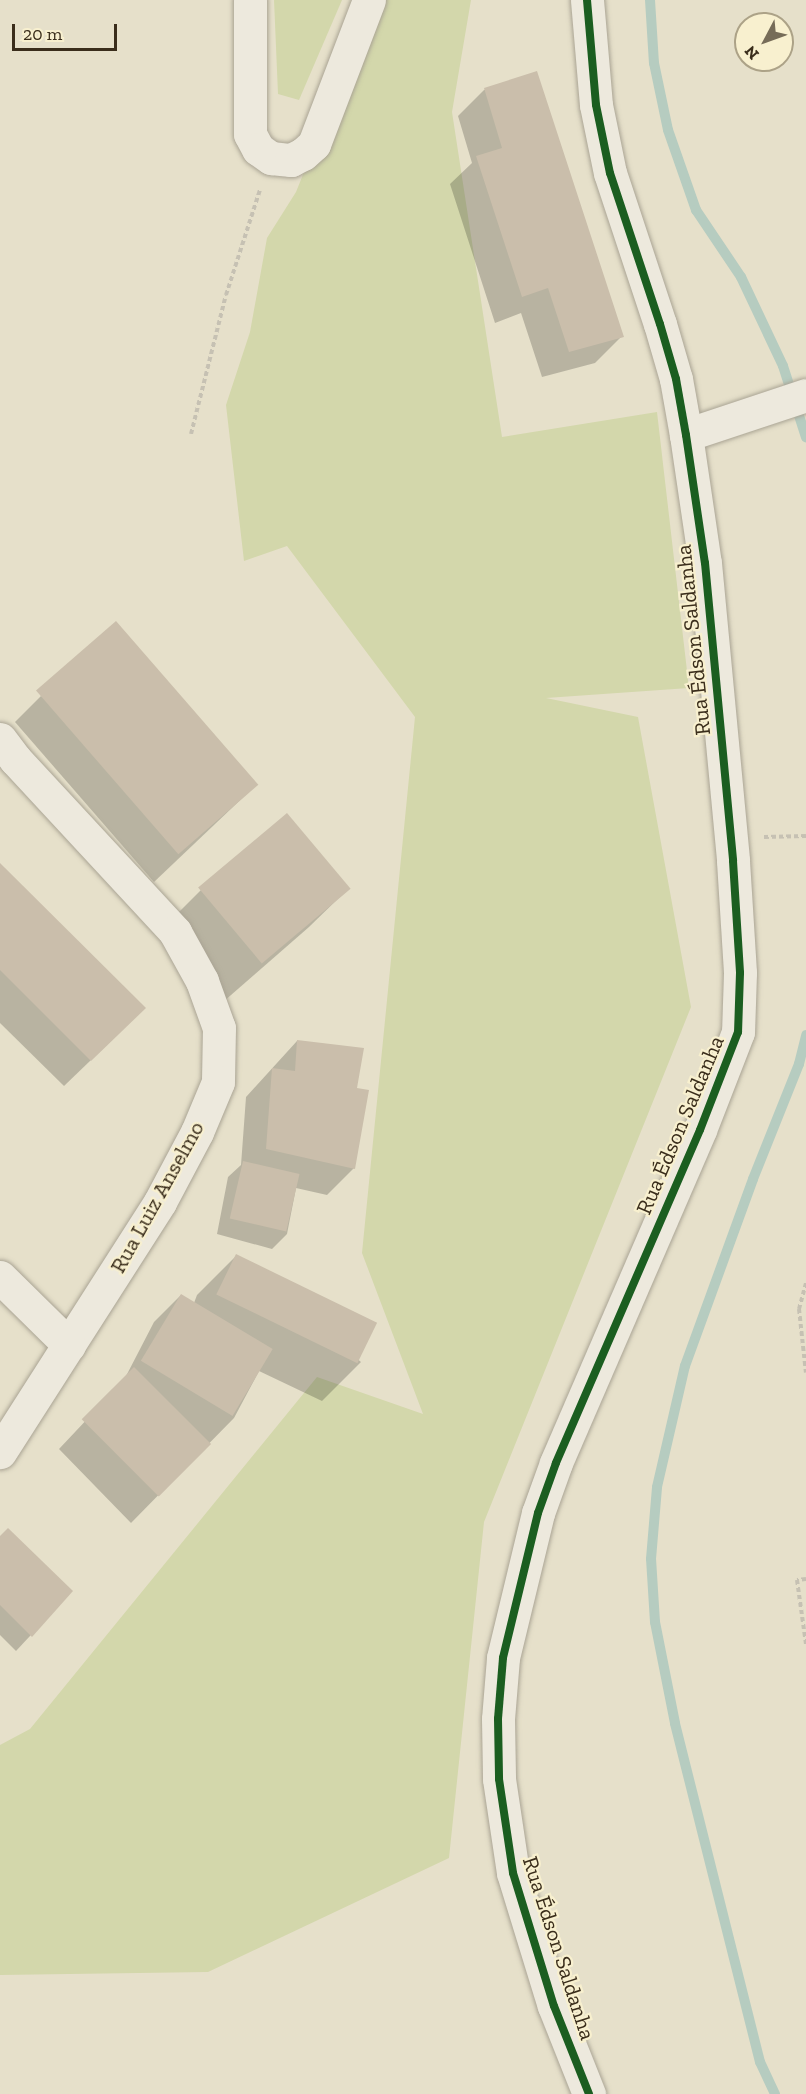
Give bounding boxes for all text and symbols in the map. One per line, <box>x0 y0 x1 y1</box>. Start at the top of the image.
scale bar <box>15 12 120 50</box>
north arrow <box>734 12 794 72</box>
text: 20 m <box>23 23 62 45</box>
text: N <box>740 42 763 64</box>
street label: Rua Édson Saldanha <box>670 543 716 737</box>
street label: Rua Édson Saldanha <box>630 1032 730 1218</box>
street label: Rua Luiz Anselmo <box>104 1116 210 1278</box>
street label: Rua Édson Saldanha <box>517 1853 601 2043</box>

